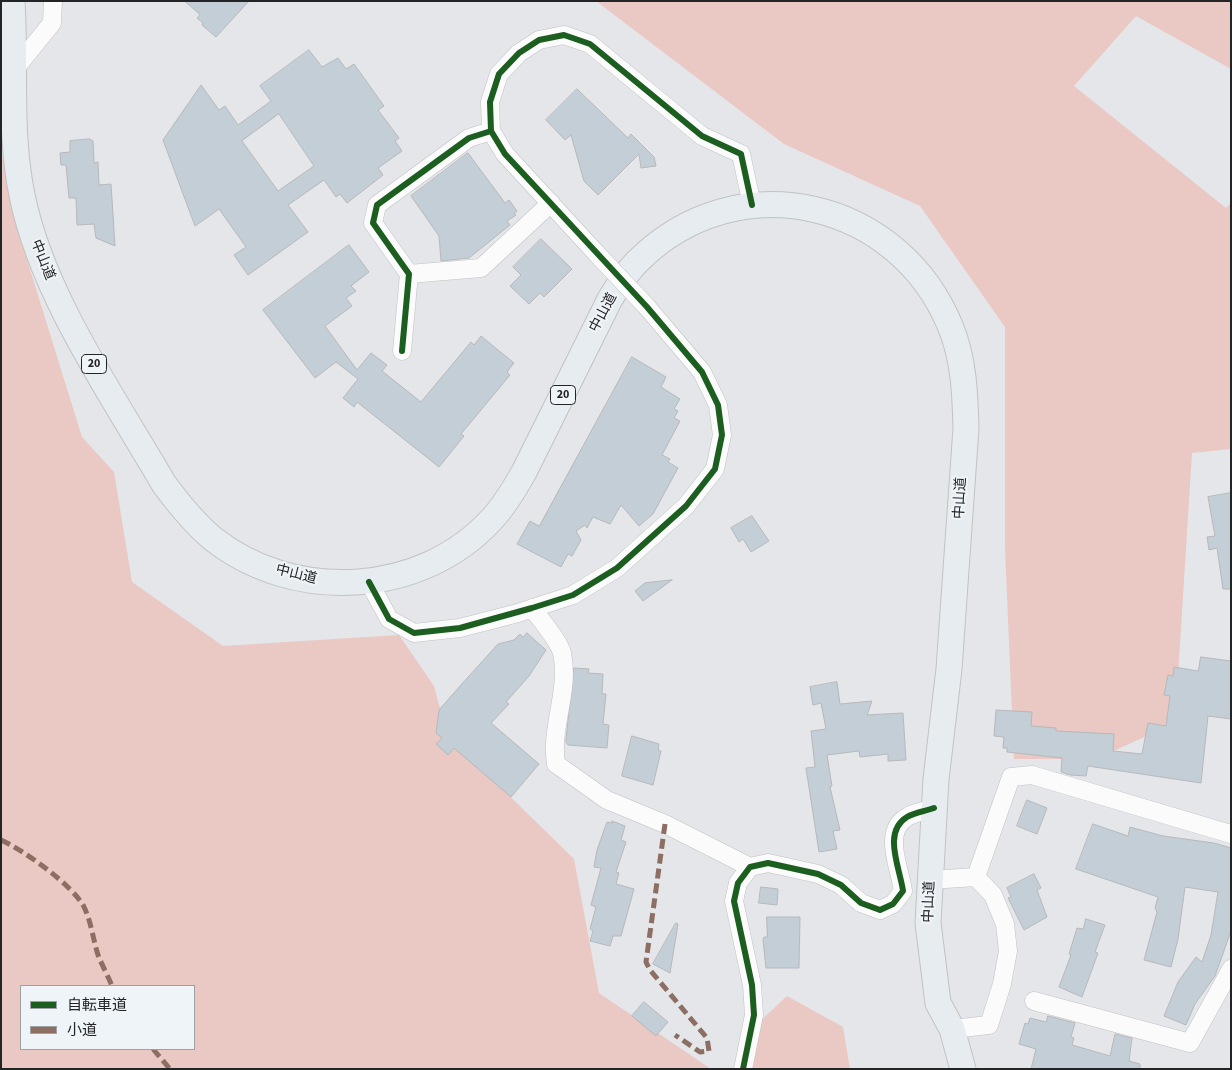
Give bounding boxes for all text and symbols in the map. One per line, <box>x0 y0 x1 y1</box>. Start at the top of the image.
street label: 中山道 <box>26 237 58 283</box>
street label: 中山道 <box>587 291 621 335</box>
road number: 20 <box>82 354 106 374</box>
road number: 20 <box>550 386 576 404</box>
street label: 中山道 <box>952 477 970 519</box>
street label: 中山道 <box>274 562 318 588</box>
street label: 中山道 <box>921 881 939 923</box>
legend <box>20 985 195 1050</box>
text: 自転車道 <box>67 995 127 1016</box>
text: 小道 <box>67 1020 97 1041</box>

